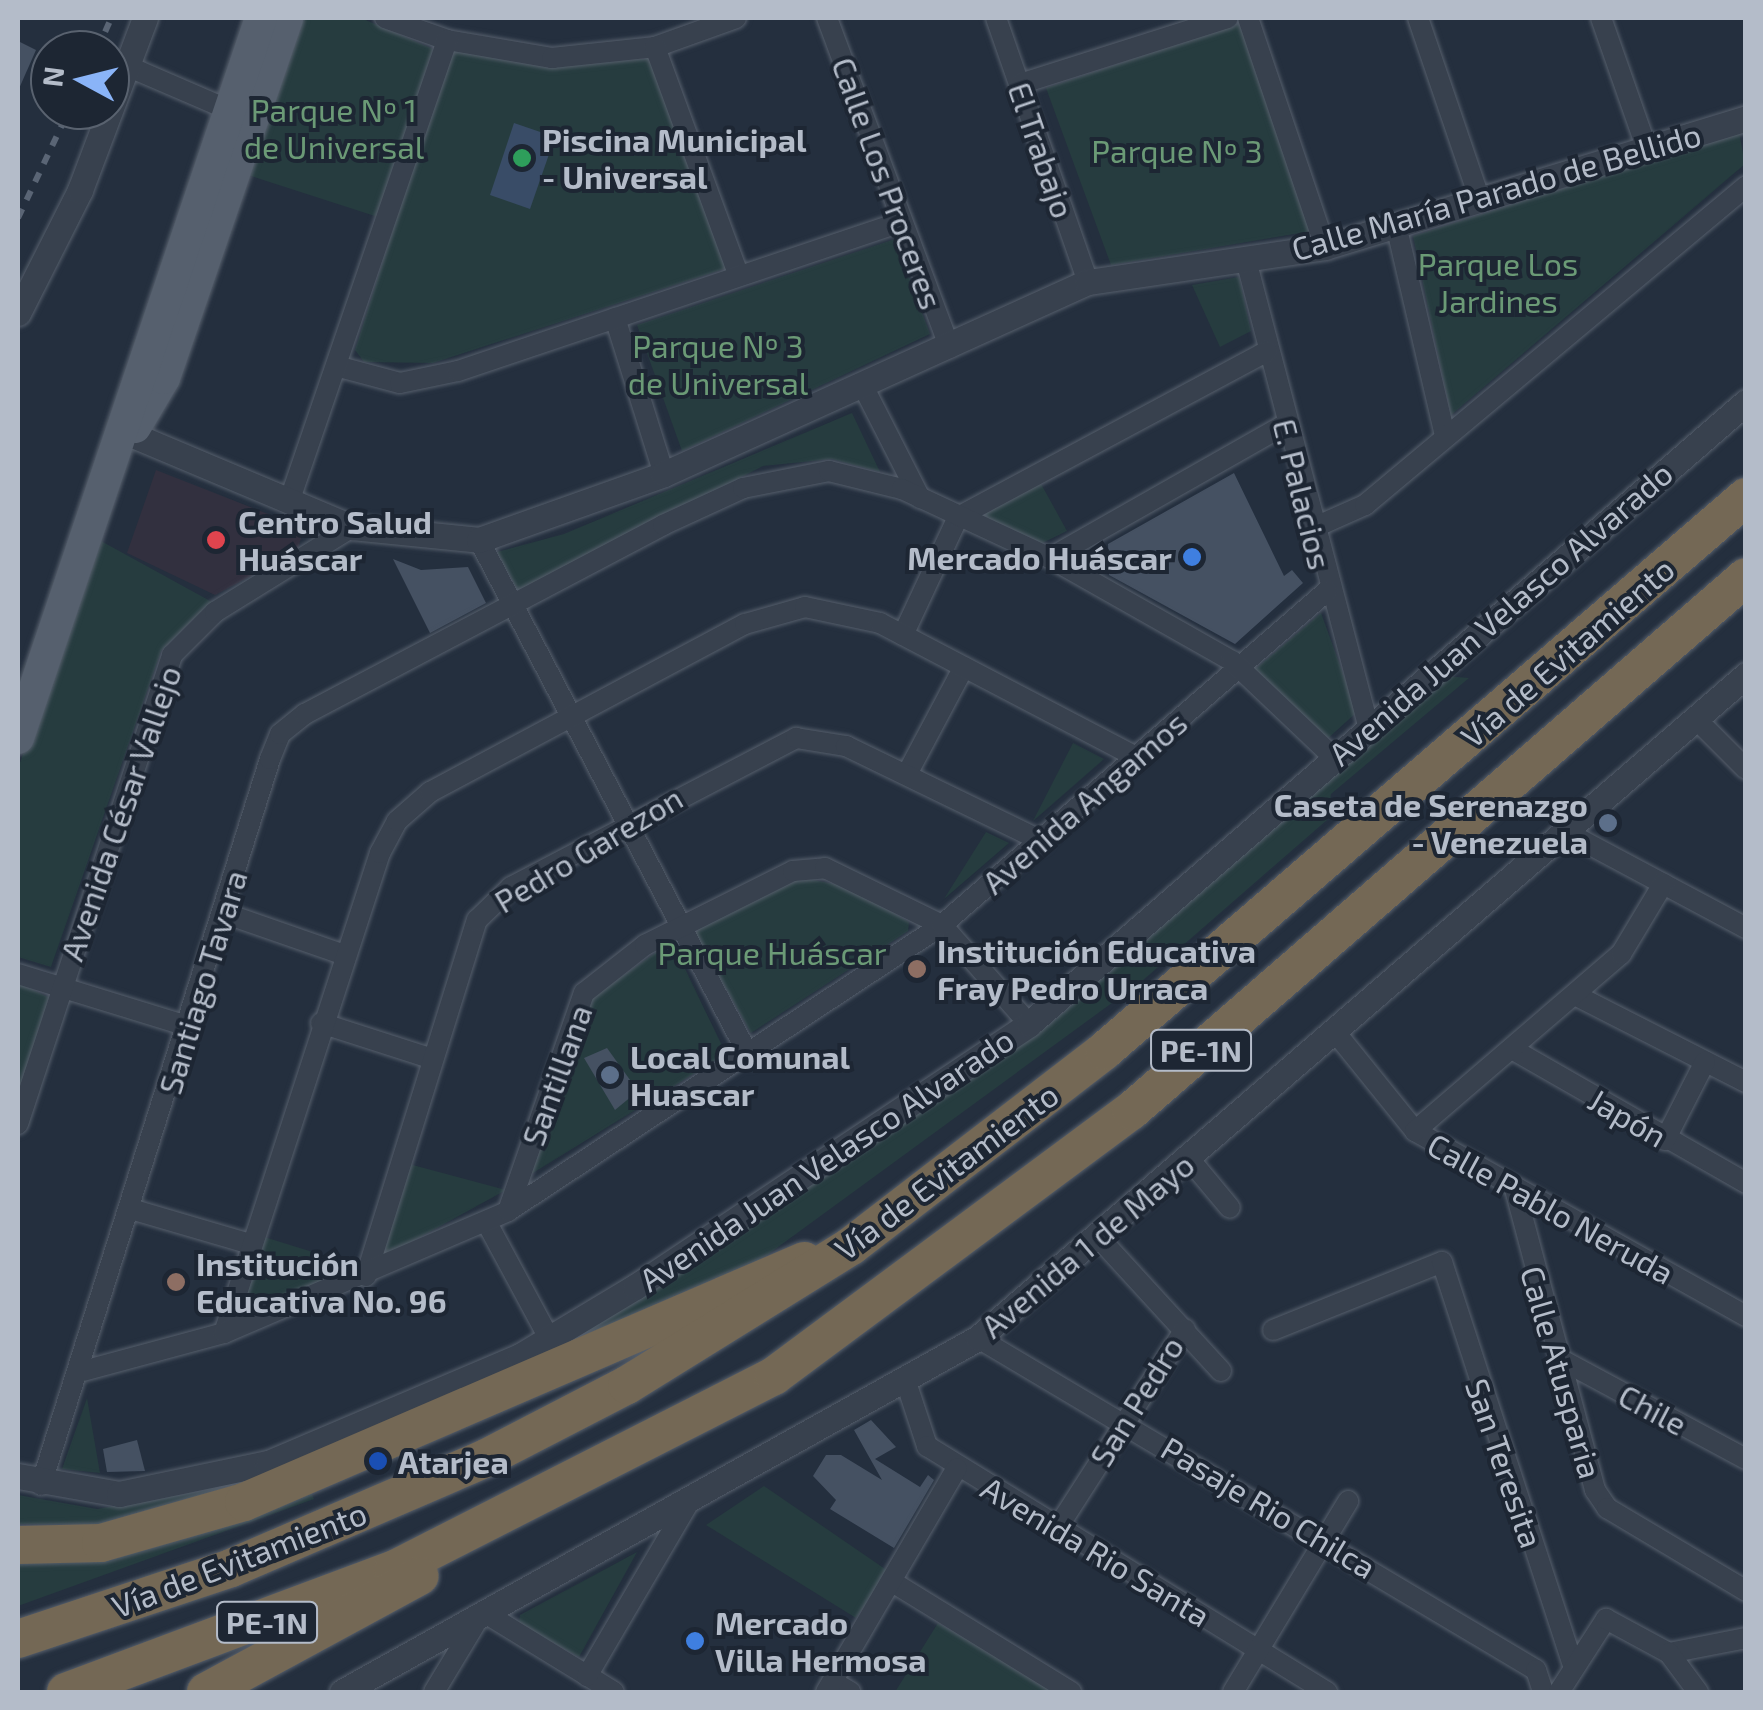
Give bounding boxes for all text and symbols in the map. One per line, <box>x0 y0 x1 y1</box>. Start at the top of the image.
north arrow <box>30 30 130 130</box>
street label: Calle Los Proceres <box>825 52 951 314</box>
text: N <box>34 64 70 89</box>
street label: El Trabajo <box>1001 76 1083 224</box>
park label: Parque Nº 1 de Universal <box>244 91 424 166</box>
street label: Calle María Parado de Bellido <box>1287 114 1705 268</box>
place label: Piscina Municipal - Universal <box>542 121 806 196</box>
park label: Parque Nº 3 <box>1091 131 1263 169</box>
marker: Piscina Municipal - Universal <box>511 147 533 169</box>
park label: Parque Los Jardines <box>1418 245 1578 320</box>
park label: Parque Nº 3 de Universal <box>628 327 808 402</box>
street label: E. Palacios <box>1266 415 1340 573</box>
street label: Avenida Juan Velasco Alvarado <box>1320 453 1680 773</box>
place label: Centro Salud Huáscar <box>238 503 432 578</box>
marker: Centro Salud Huáscar <box>203 527 229 553</box>
place label: Mercado Huáscar <box>907 538 1172 576</box>
marker: Mercado Huáscar <box>1181 546 1203 568</box>
street label: Vía de Evitamiento <box>1453 549 1681 755</box>
street label: Avenida César Vallejo <box>51 660 189 966</box>
street label: Avenida Angamos <box>974 703 1194 901</box>
street label: Pedro Garezon <box>487 778 689 920</box>
place label: Caseta de Serenazgo - Venezuela <box>1274 786 1588 861</box>
marker: Caseta de Serenazgo - Venezuela <box>1597 812 1619 834</box>
street label: Santiago Tavara <box>150 865 254 1099</box>
place label: Institución Educativa Fray Pedro Urraca <box>937 932 1256 1007</box>
park label: Parque Huáscar <box>657 933 887 971</box>
marker: Institución Educativa Fray Pedro Urraca <box>906 958 928 980</box>
street label: Santillana <box>513 999 599 1151</box>
street label: Avenida Juan Velasco Alvarado <box>631 1019 1021 1299</box>
road number: PE-1N <box>1148 1025 1254 1075</box>
place label: Local Comunal Huascar <box>630 1038 851 1113</box>
marker: Local Comunal Huascar <box>599 1064 621 1086</box>
street label: Vía de Evitamiento <box>827 1075 1065 1267</box>
street label: Japón <box>1582 1079 1674 1155</box>
street label: Calle Pablo Neruda <box>1421 1124 1681 1292</box>
street label: Avenida 1 de Mayo <box>973 1145 1201 1345</box>
place label: Institución Educativa No. 96 <box>196 1245 447 1320</box>
street label: Calle Atusparia <box>1513 1261 1611 1483</box>
marker: Institución Educativa No. 96 <box>165 1271 187 1293</box>
street label: San Pedro <box>1081 1329 1191 1473</box>
street label: San Teresita <box>1458 1373 1552 1553</box>
street label: Chile <box>1612 1375 1694 1443</box>
street label: Pasaje Rio Chilca <box>1155 1428 1383 1586</box>
place label: Atarjea <box>398 1442 509 1480</box>
marker: Atarjea <box>367 1450 389 1472</box>
street label: Avenida Rio Santa <box>975 1468 1217 1634</box>
street label: Vía de Evitamiento <box>106 1493 372 1625</box>
road number: PE-1N <box>214 1597 320 1647</box>
place label: Mercado Villa Hermosa <box>715 1604 927 1679</box>
marker: Mercado Villa Hermosa <box>684 1630 706 1652</box>

